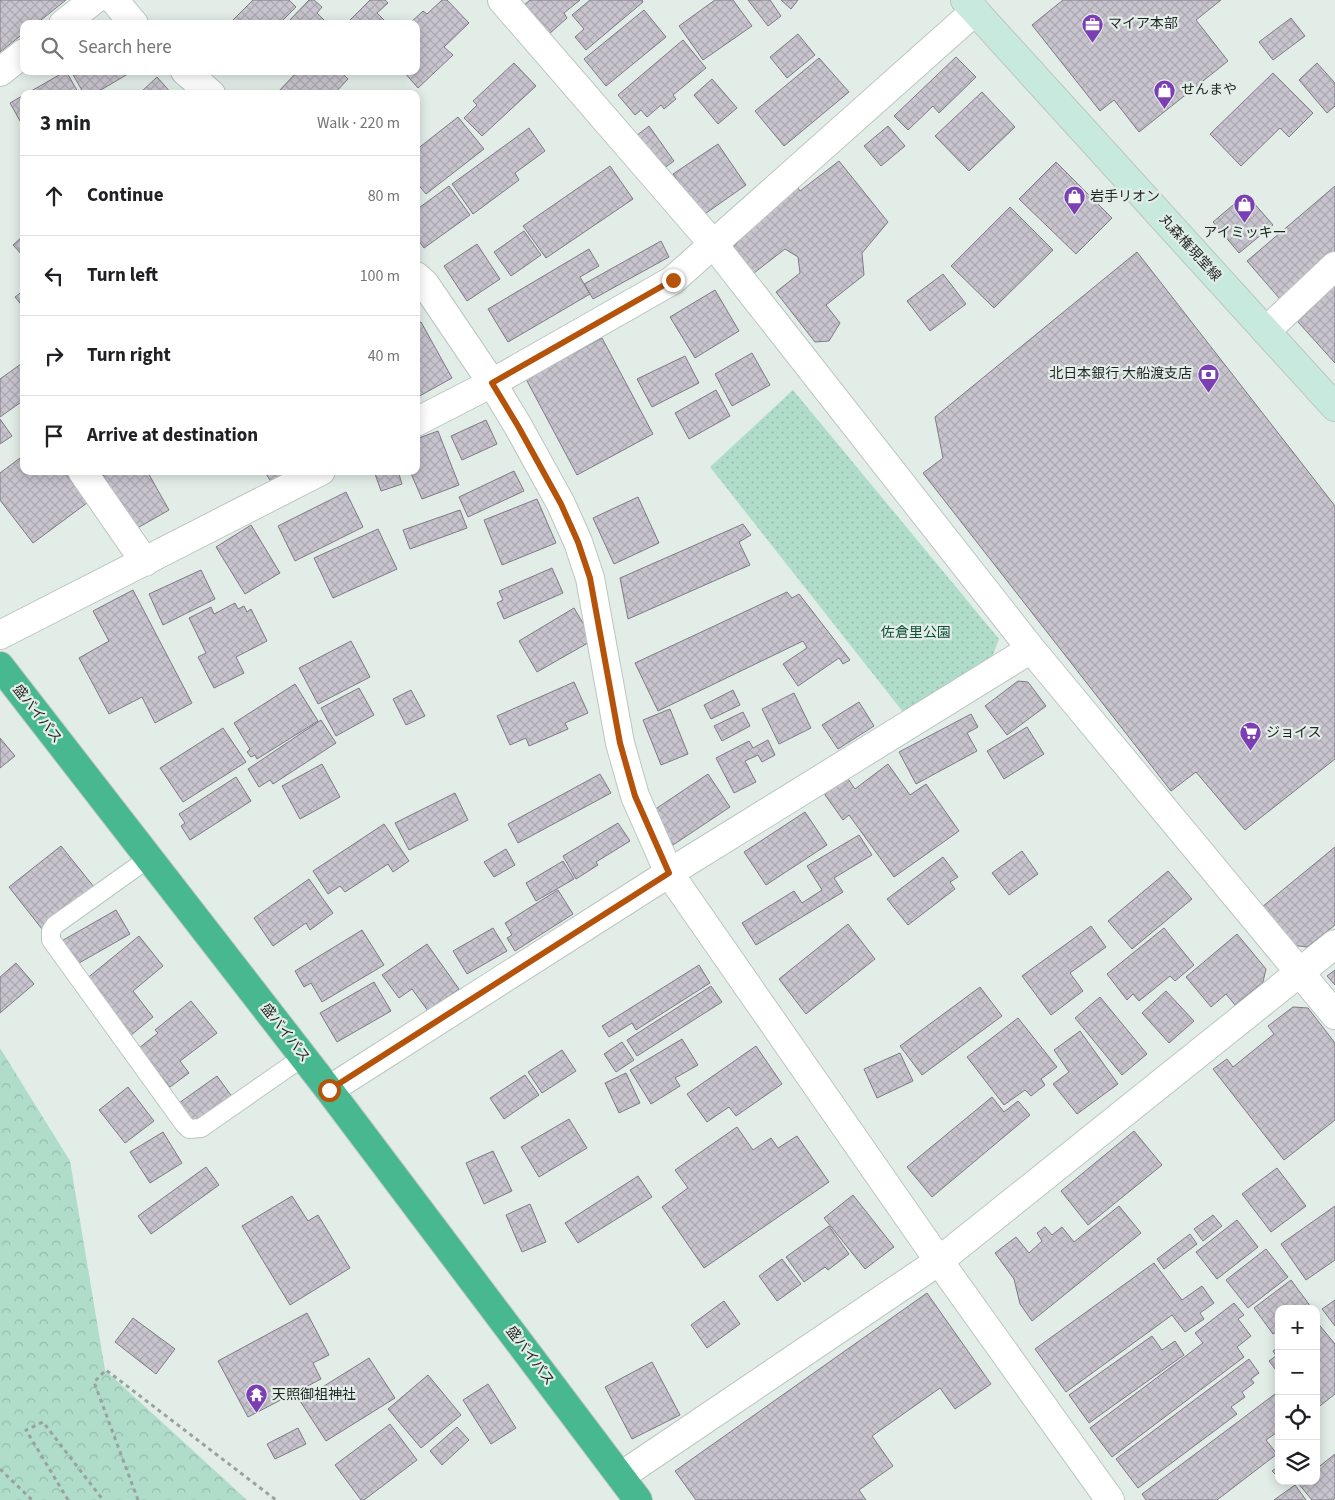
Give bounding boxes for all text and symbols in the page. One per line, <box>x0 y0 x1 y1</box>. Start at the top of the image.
office icon: マイア本部 <box>1080 12 1104 43</box>
place label: マイア本部 <box>1108 14 1178 34</box>
search box <box>20 20 420 75</box>
icon: search <box>38 34 66 62</box>
text: Search here <box>78 34 172 61</box>
shop icon: せんまや <box>1153 78 1177 109</box>
place label: せんまや <box>1181 80 1237 100</box>
text: 3 min <box>40 108 91 138</box>
text: Walk · 220 m <box>317 112 400 134</box>
icon: ahead <box>40 182 68 210</box>
text: Continue <box>87 182 164 209</box>
text: 80 m <box>368 185 400 207</box>
shop icon: 岩手リオン <box>1062 185 1086 216</box>
place label: 岩手リオン <box>1090 187 1160 207</box>
shop icon: アイミッキー <box>1233 193 1257 224</box>
street label: 丸森権現堂線 <box>1154 210 1226 286</box>
place label: アイミッキー <box>1203 223 1287 243</box>
icon: left <box>40 262 68 290</box>
text: Turn left <box>87 262 158 289</box>
text: 100 m <box>360 265 400 287</box>
route end <box>662 269 685 292</box>
icon: right <box>40 342 68 370</box>
text: Turn right <box>87 342 171 369</box>
text: 40 m <box>368 345 400 367</box>
bank icon: 北日本銀行 大船渡支店 <box>1196 362 1220 393</box>
place label: 北日本銀行 大船渡支店 <box>1049 364 1192 384</box>
icon: arrive <box>40 422 68 450</box>
text: Arrive at destination <box>87 422 258 449</box>
park label: 佐倉里公園 <box>881 623 951 643</box>
street label: 盛バイパス <box>8 680 66 748</box>
supermarket icon: ジョイス <box>1238 721 1262 752</box>
place label: ジョイス <box>1266 723 1322 743</box>
street label: 盛バイパス <box>256 999 314 1067</box>
route start <box>318 1079 341 1102</box>
map controls <box>1275 1305 1320 1485</box>
button: + <box>1275 1305 1320 1350</box>
street label: 盛バイパス <box>501 1322 559 1390</box>
button: − <box>1275 1350 1320 1395</box>
temple icon: 天照御祖神社 <box>244 1383 268 1414</box>
place label: 天照御祖神社 <box>272 1385 356 1405</box>
button: locate <box>1275 1395 1320 1440</box>
button: layers <box>1275 1440 1320 1485</box>

